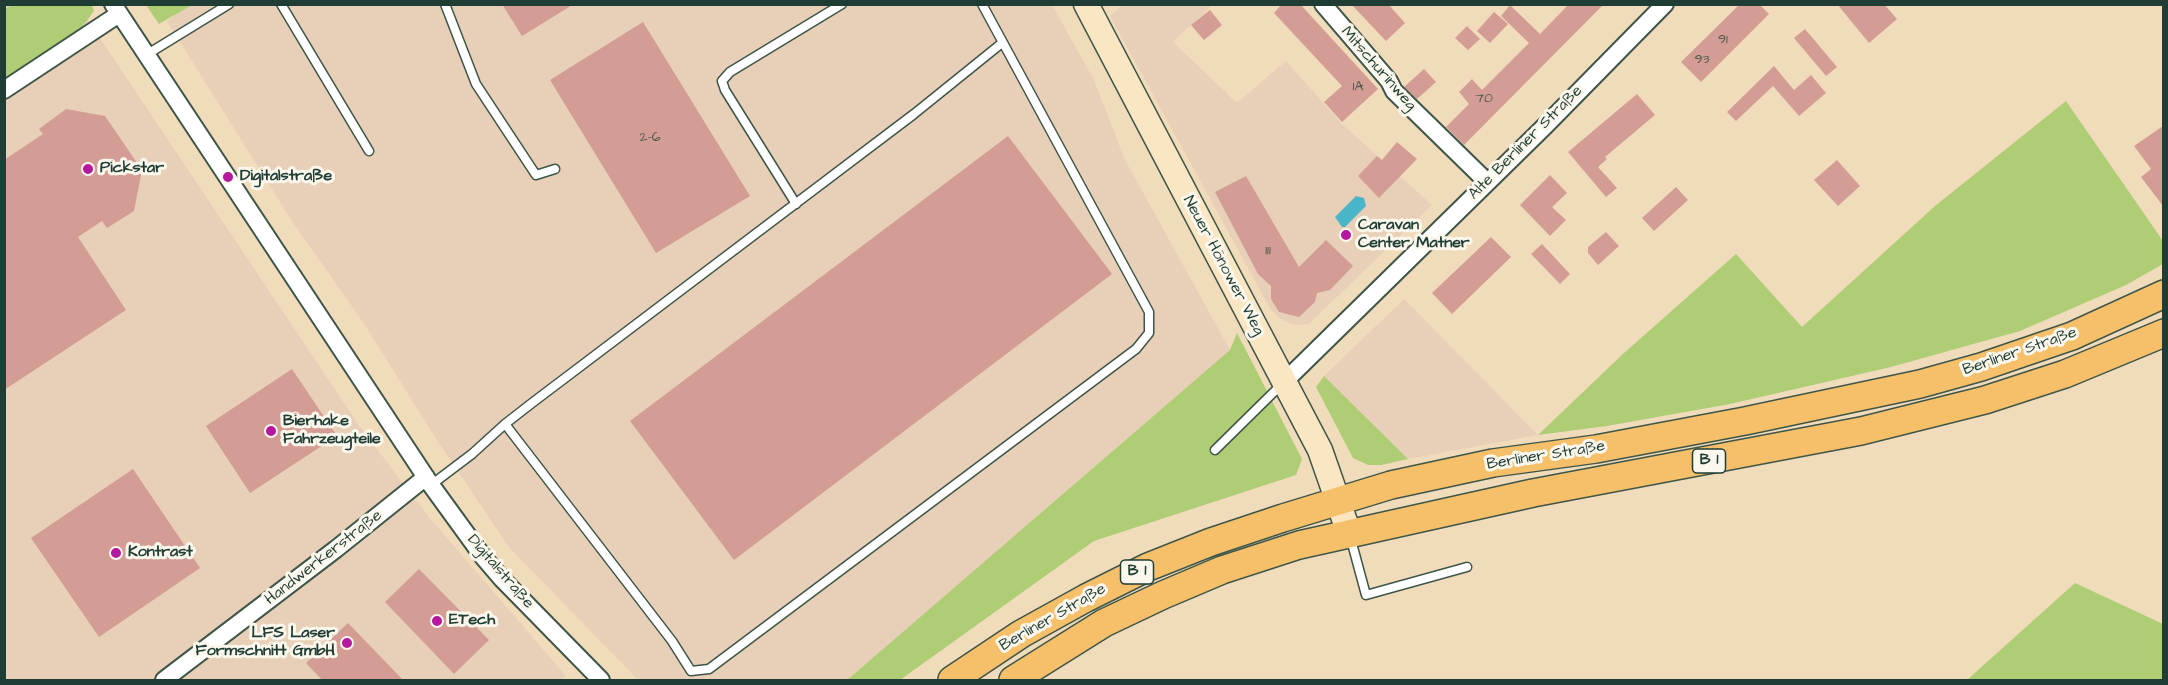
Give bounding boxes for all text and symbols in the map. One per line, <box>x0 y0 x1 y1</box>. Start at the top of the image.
street label: Mitschurinweg <box>1336 23 1420 115</box>
house number: 91 <box>1718 32 1728 48</box>
house number: 93 <box>1694 52 1710 68</box>
house number: 1A <box>1353 79 1363 95</box>
street label: Alte Berliner Straße <box>1465 82 1587 204</box>
house number: 70 <box>1475 91 1493 107</box>
house number: 2-6 <box>639 130 661 146</box>
place label: Pickstar <box>100 159 164 179</box>
marker: Pickstar <box>81 162 95 176</box>
place label: Digitalstraße <box>240 167 332 187</box>
marker: Digitalstraße <box>221 170 235 184</box>
street label: Neuer Hönower Weg <box>1178 193 1268 339</box>
place label: Caravan Center Matner <box>1358 216 1470 254</box>
marker: Caravan Center Matner <box>1339 228 1353 242</box>
house number: 111 <box>1265 243 1271 259</box>
street label: Berliner Straße <box>1960 323 2080 381</box>
place label: Bierhake Fahrzeugteile <box>283 412 381 450</box>
marker: Bierhake Fahrzeugteile <box>264 424 278 438</box>
street label: Berliner Straße <box>1486 437 1606 475</box>
road number: B 1 <box>1692 449 1726 473</box>
street label: Handwerkerstraße <box>262 506 386 610</box>
street label: Digitalstraße <box>463 531 537 613</box>
place label: Kontrast <box>128 543 193 563</box>
marker: Kontrast <box>109 546 123 560</box>
road number: B 1 <box>1120 560 1154 584</box>
street label: Berliner Straße <box>996 580 1110 656</box>
place label: ETech <box>449 611 495 631</box>
marker: ETech <box>430 614 444 628</box>
place label: LFS Laser Formschnitt GmbH <box>196 624 335 662</box>
marker: LFS Laser Formschnitt GmbH <box>340 636 354 650</box>

